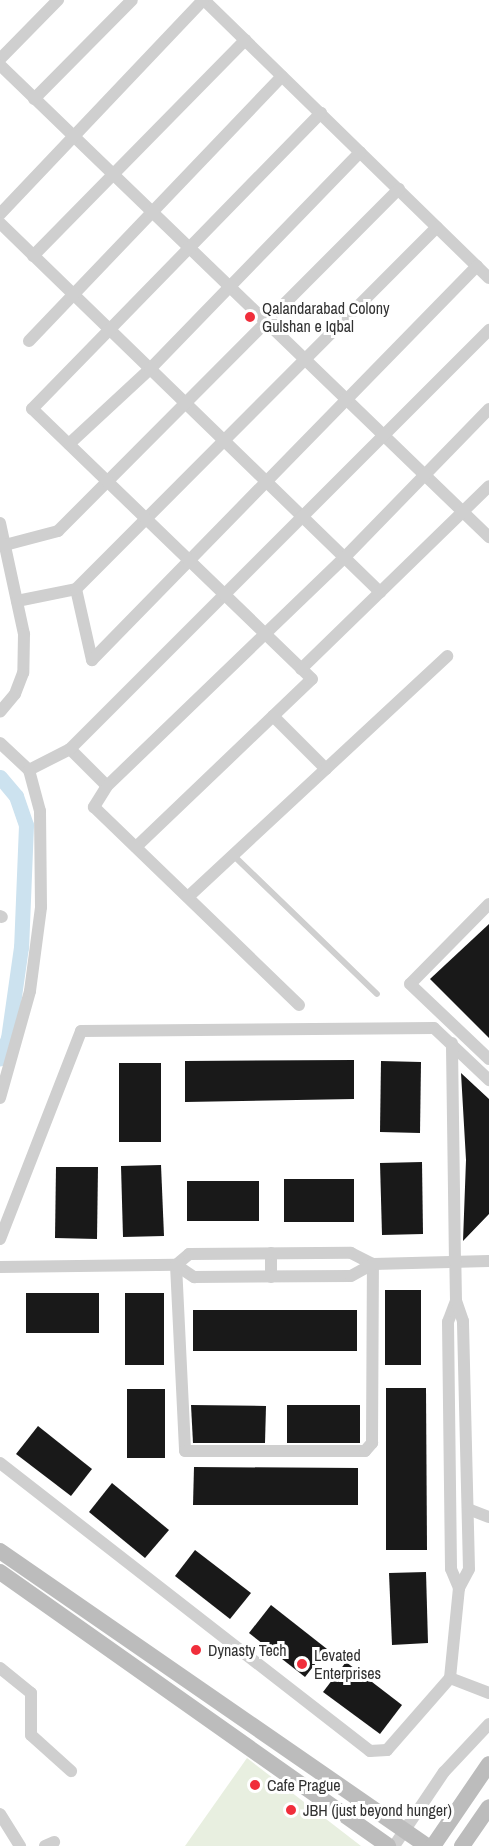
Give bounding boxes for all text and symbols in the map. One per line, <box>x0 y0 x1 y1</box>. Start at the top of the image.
place label: Qalandarabad Colony Gulshan e Iqbal <box>262 298 390 336</box>
marker: Qalandarabad Colony Gulshan e Iqbal <box>243 310 257 324</box>
place label: Dynasty Tech <box>208 1640 287 1660</box>
marker: Dynasty Tech <box>189 1643 203 1657</box>
place label: Levated Enterprises <box>314 1645 381 1683</box>
marker: Levated Enterprises <box>295 1657 309 1671</box>
place label: Cafe Prague <box>267 1775 341 1795</box>
marker: Cafe Prague <box>248 1778 262 1792</box>
place label: JBH (just beyond hunger) <box>303 1800 452 1820</box>
marker: JBH (just beyond hunger) <box>284 1803 298 1817</box>

